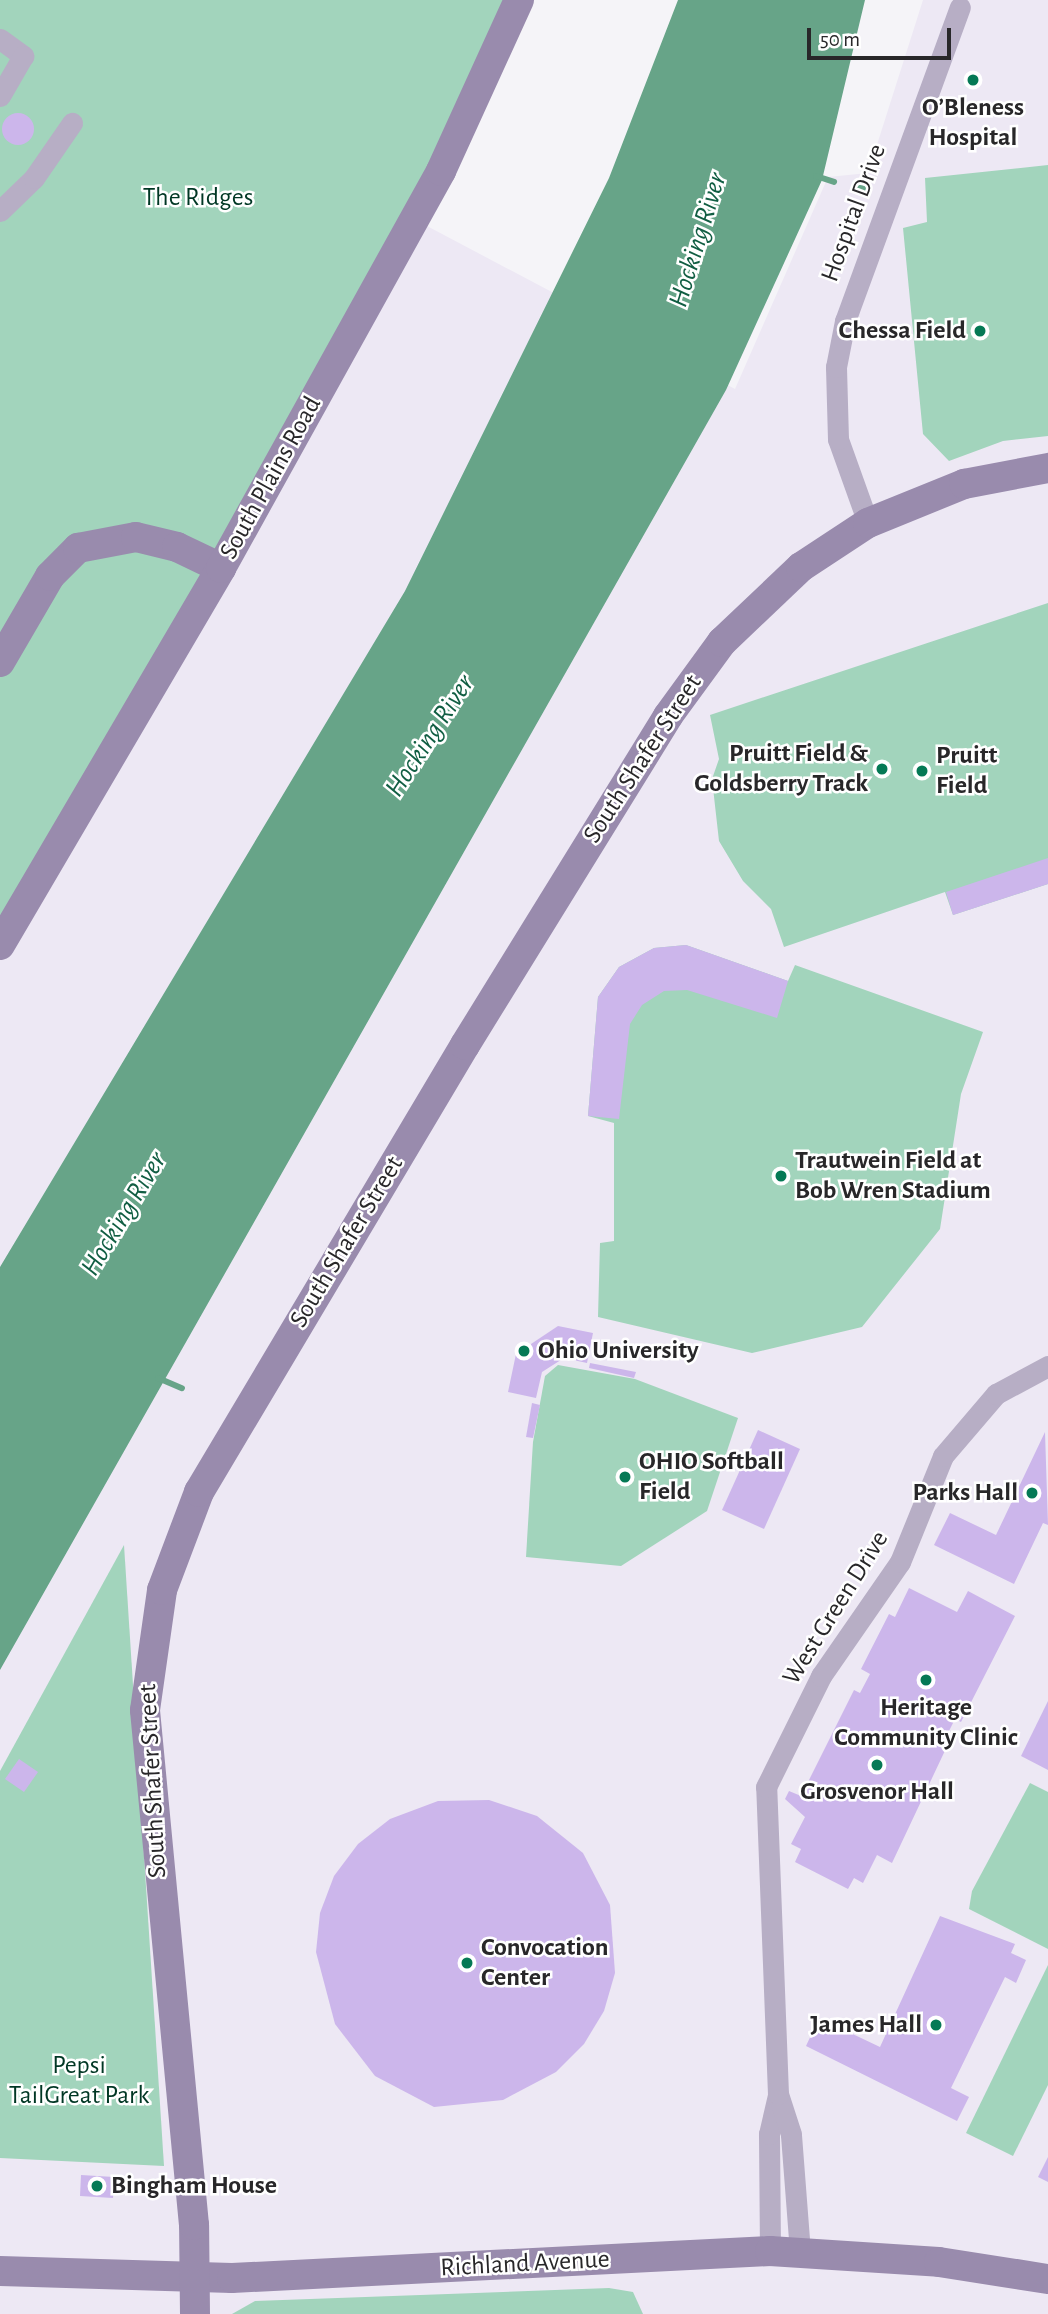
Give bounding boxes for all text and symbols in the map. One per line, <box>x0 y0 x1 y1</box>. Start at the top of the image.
scale bar <box>810 14 954 58</box>
text: 50 m <box>820 29 860 50</box>
marker: O’Bleness Hospital <box>963 70 983 90</box>
place label: O’Bleness Hospital <box>922 92 1024 154</box>
street label: Hospital Drive <box>815 140 893 286</box>
water label: Hocking River <box>662 169 734 311</box>
park label: The Ridges <box>143 182 253 214</box>
place label: Chessa Field <box>839 315 966 347</box>
marker: Chessa Field <box>972 323 988 339</box>
street label: South Plains Road <box>213 391 329 565</box>
water label: Hocking River <box>378 669 482 803</box>
street label: South Shafer Street <box>577 669 709 849</box>
place label: Pruitt Field & Goldsberry Track <box>694 738 868 800</box>
place label: Pruitt Field <box>936 740 997 802</box>
marker: Pruitt Field & Goldsberry Track <box>874 761 890 777</box>
marker: Pruitt Field <box>914 763 930 779</box>
place label: Trautwein Field at Bob Wren Stadium <box>795 1145 991 1206</box>
water label: Hocking River <box>74 1146 174 1282</box>
street label: South Shafer Street <box>284 1151 410 1333</box>
marker: Trautwein Field at Bob Wren Stadium <box>773 1168 789 1184</box>
place label: Ohio University <box>538 1335 699 1367</box>
marker: Ohio University <box>516 1343 532 1359</box>
place label: OHIO Softball Field <box>639 1446 784 1508</box>
marker: OHIO Softball Field <box>617 1469 633 1485</box>
place label: Parks Hall <box>912 1477 1018 1509</box>
marker: Parks Hall <box>1024 1485 1040 1501</box>
street label: West Green Drive <box>776 1525 896 1691</box>
marker: Heritage Community Clinic <box>916 1670 936 1690</box>
street label: South Shafer Street <box>132 1683 174 1879</box>
place label: Heritage Community Clinic <box>834 1692 1018 1754</box>
marker: Grosvenor Hall <box>869 1757 885 1773</box>
place label: Grosvenor Hall <box>800 1776 954 1808</box>
place label: Convocation Center <box>481 1932 608 1994</box>
marker: Convocation Center <box>459 1955 475 1971</box>
place label: James Hall <box>810 2009 922 2041</box>
marker: James Hall <box>928 2017 944 2033</box>
park label: Pepsi TailGreat Park <box>9 2050 149 2112</box>
place label: Bingham House <box>111 2170 277 2202</box>
marker: Bingham House <box>89 2178 105 2194</box>
street label: Richland Avenue <box>440 2244 610 2284</box>

